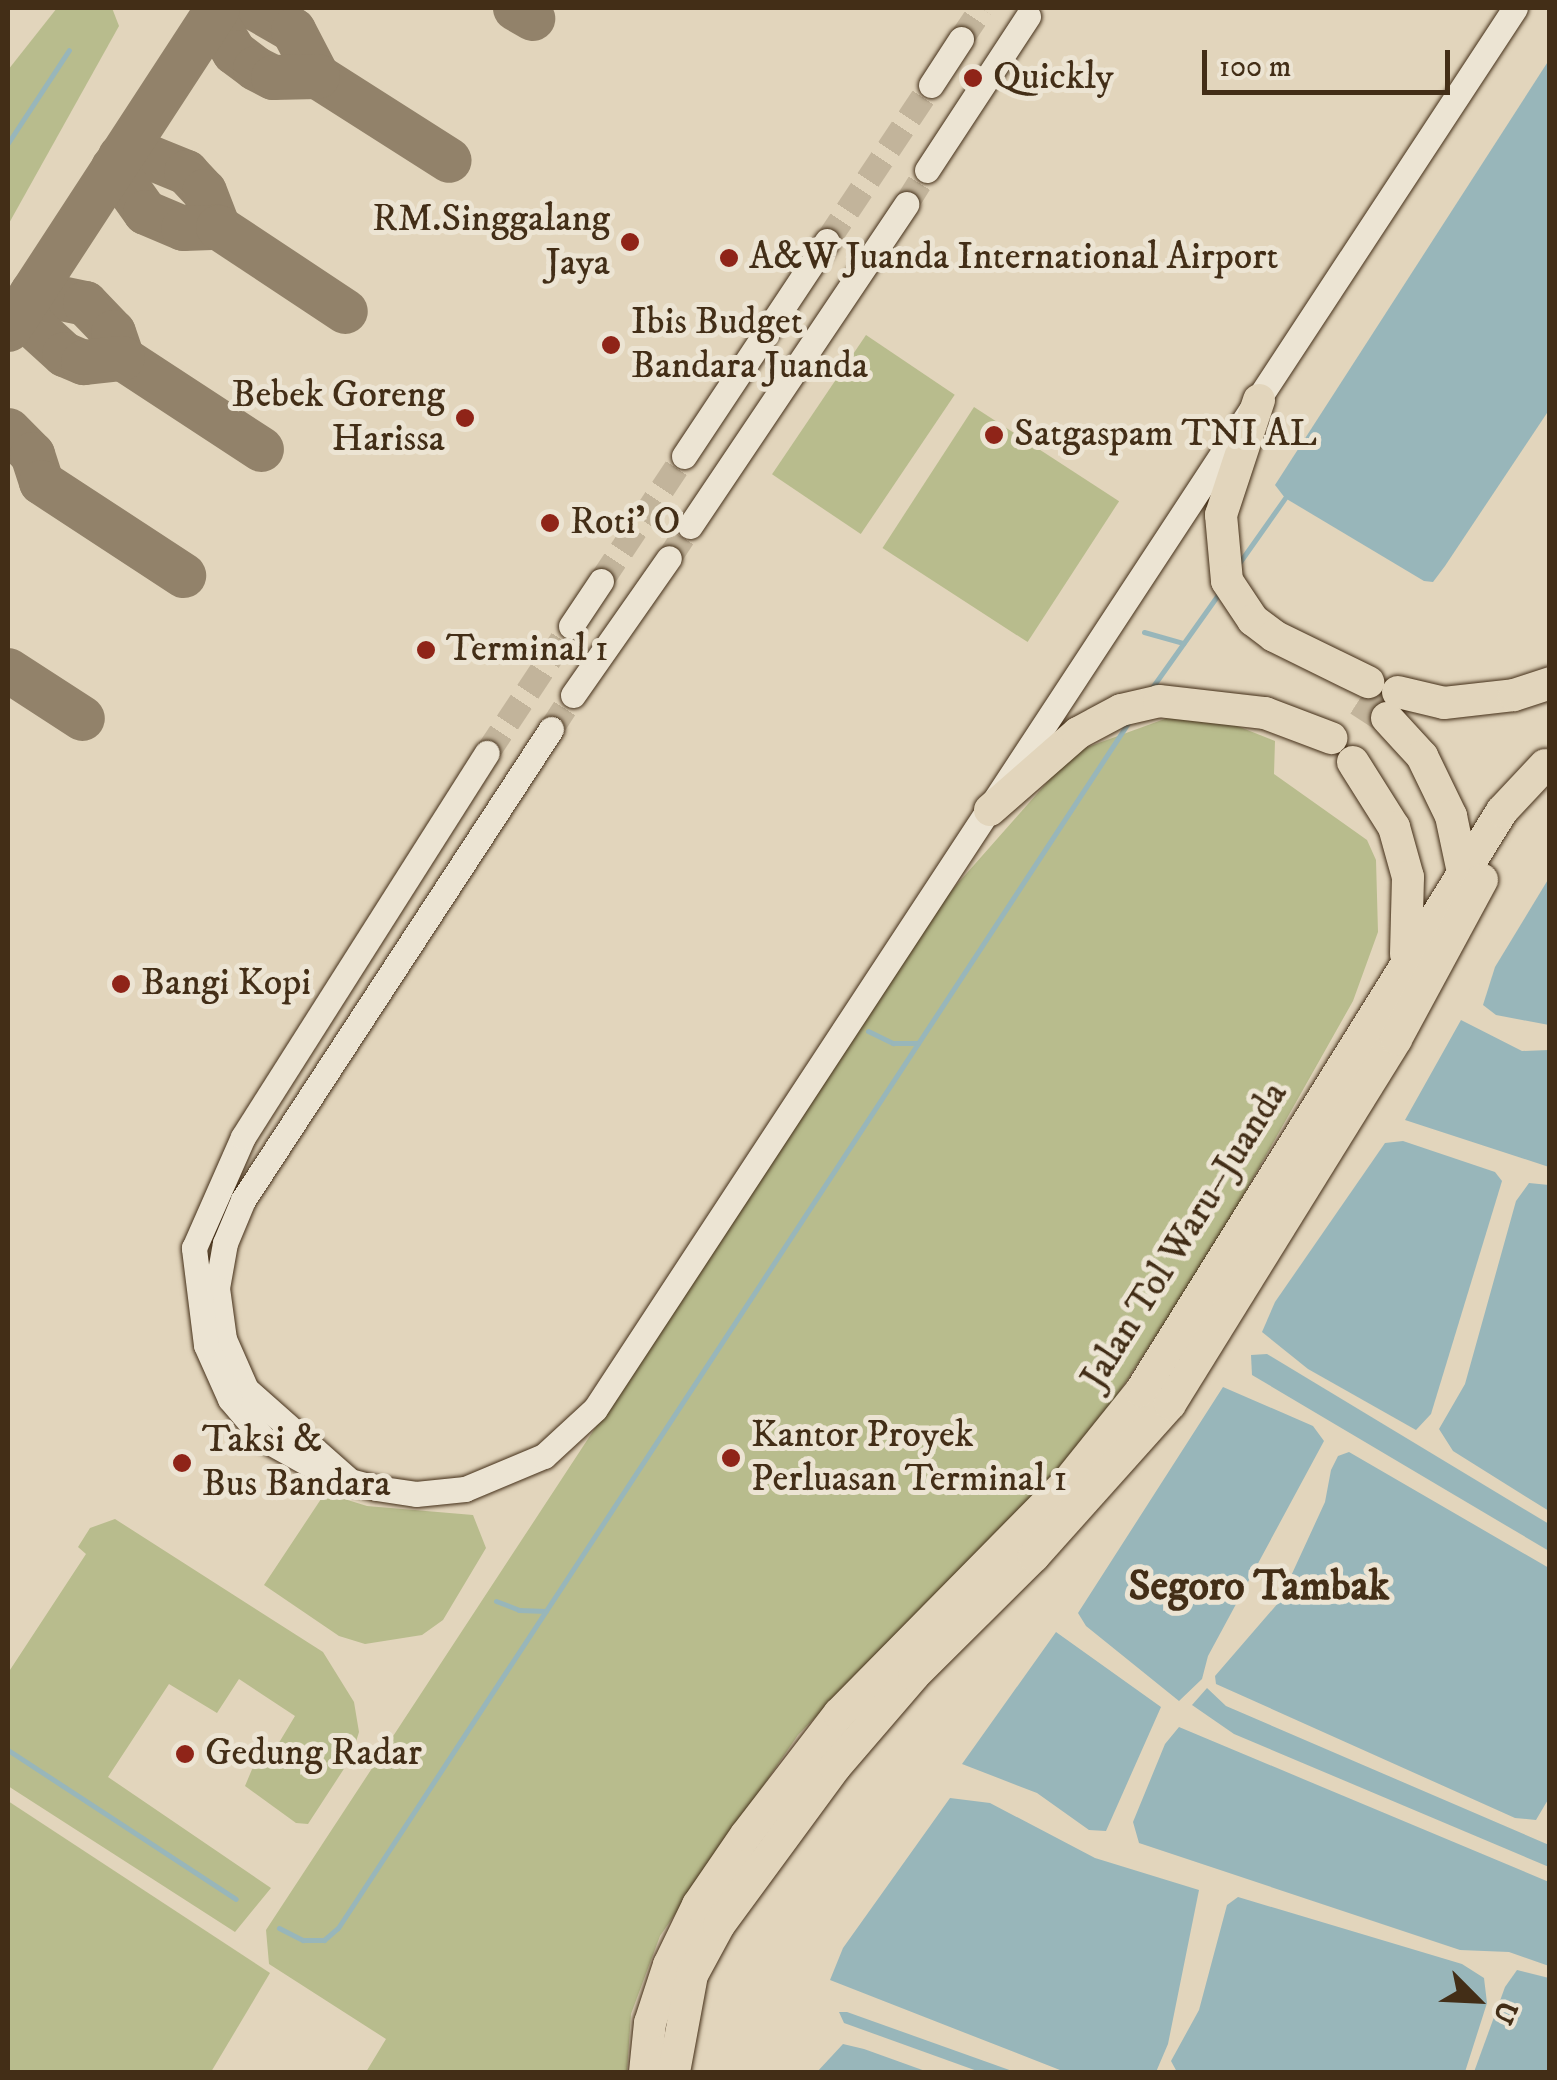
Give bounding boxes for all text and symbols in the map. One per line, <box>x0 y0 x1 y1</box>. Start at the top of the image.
scale bar <box>1207 30 1454 92</box>
text: 100 m <box>1219 49 1291 86</box>
place label: Quickly <box>993 55 1114 101</box>
marker: Quickly <box>962 67 984 89</box>
place label: RM.Singgalang Jaya <box>372 197 610 286</box>
marker: RM.Singgalang Jaya <box>619 231 641 253</box>
place label: A&W Juanda International Airport <box>749 235 1278 281</box>
marker: A&W Juanda International Airport <box>718 247 740 269</box>
place label: Ibis Budget Bandara Juanda <box>631 300 868 389</box>
marker: Ibis Budget Bandara Juanda <box>600 334 622 356</box>
place label: Bebek Goreng Harissa <box>232 373 445 462</box>
marker: Bebek Goreng Harissa <box>454 407 476 429</box>
place label: Satgaspam TNI AL <box>1014 412 1317 458</box>
marker: Satgaspam TNI AL <box>983 424 1005 446</box>
place label: Roti' O <box>570 500 680 546</box>
marker: Roti' O <box>539 512 561 534</box>
place label: Terminal 1 <box>446 627 609 673</box>
marker: Terminal 1 <box>415 639 437 661</box>
place label: Bangi Kopi <box>141 961 311 1007</box>
marker: Bangi Kopi <box>110 973 132 995</box>
street label: Jalan Tol Waru–Juanda <box>1072 1074 1298 1398</box>
place label: Kantor Proyek Perluasan Terminal 1 <box>751 1413 1067 1502</box>
place label: Taksi & Bus Bandara <box>202 1418 391 1508</box>
marker: Kantor Proyek Perluasan Terminal 1 <box>720 1447 742 1469</box>
marker: Taksi & Bus Bandara <box>171 1452 193 1474</box>
district label: Segoro Tambak <box>1129 1562 1389 1612</box>
place label: Gedung Radar <box>205 1731 422 1777</box>
marker: Gedung Radar <box>174 1743 196 1765</box>
north arrow <box>1427 1950 1527 2050</box>
text: U <box>1484 1995 1525 2029</box>

